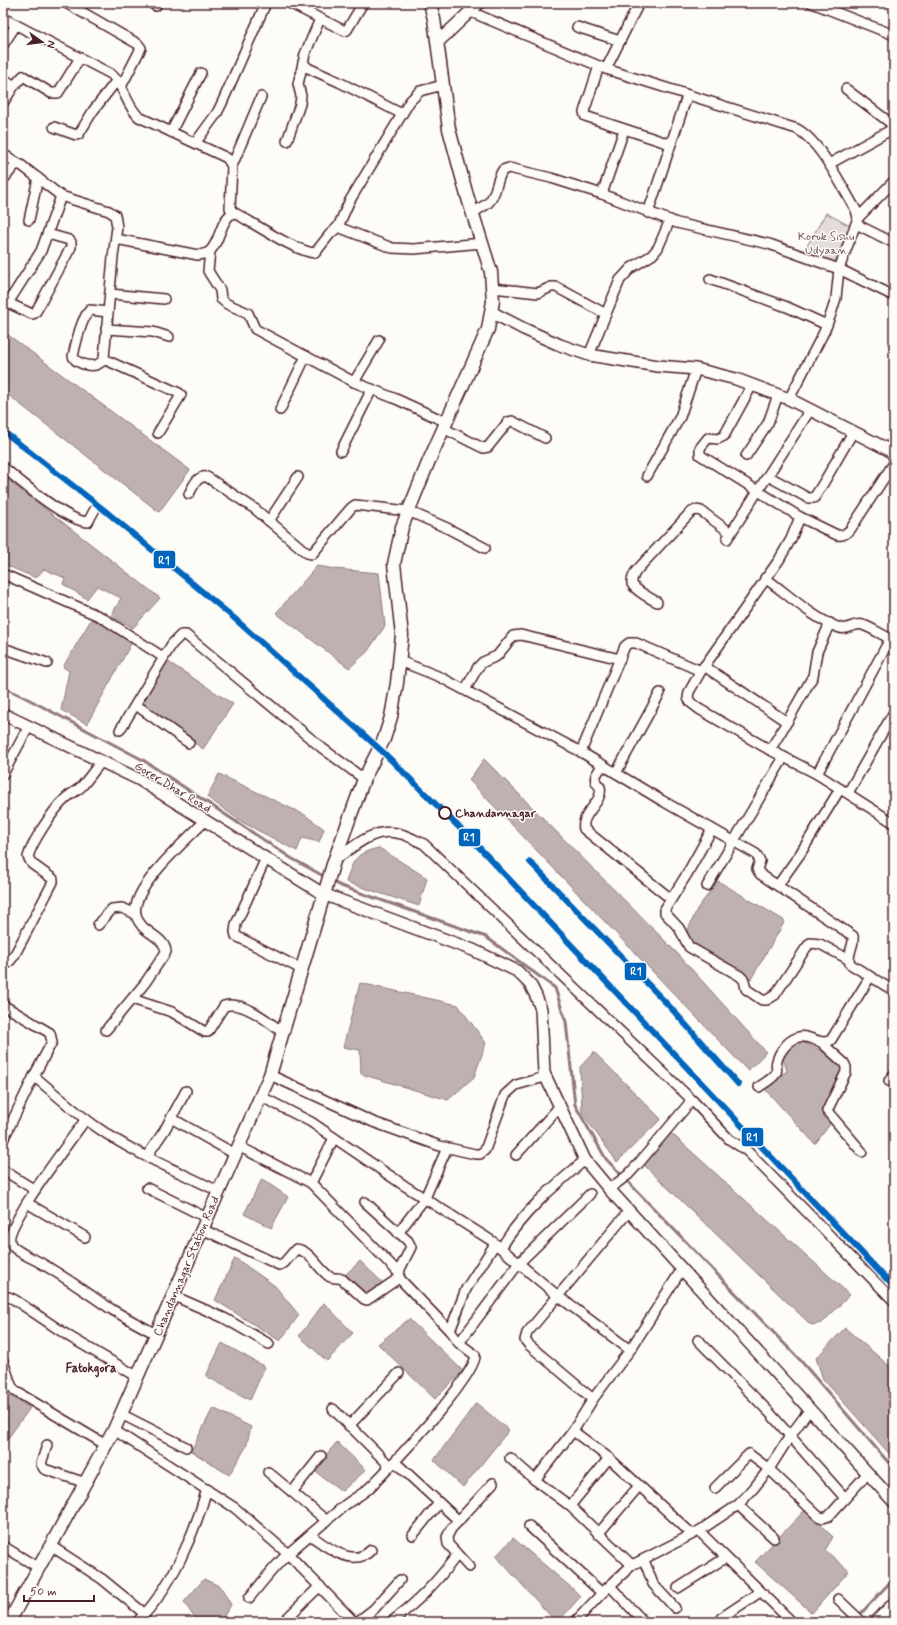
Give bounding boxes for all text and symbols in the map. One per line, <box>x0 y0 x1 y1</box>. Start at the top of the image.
north arrow <box>22 22 62 62</box>
text: N <box>43 39 58 49</box>
park label: Korok Sishu Udyaan <box>798 229 855 259</box>
line badge: R1 <box>153 550 176 569</box>
text: R1 <box>158 554 170 568</box>
street label: Gorer Dhar Road <box>131 759 214 817</box>
marker: Chandannagar <box>438 806 452 820</box>
place label: Chandannagar <box>455 806 537 822</box>
line badge: R1 <box>458 828 481 847</box>
text: R1 <box>463 831 475 845</box>
line badge: R1 <box>624 962 647 981</box>
text: R1 <box>630 965 642 979</box>
line badge: R1 <box>741 1127 764 1147</box>
text: R1 <box>746 1131 758 1145</box>
street label: Chandannagar Station Road <box>150 1194 224 1339</box>
district label: Fatokgora <box>65 1360 117 1378</box>
scale bar <box>24 1577 94 1603</box>
text: 50 m <box>30 1584 57 1600</box>

